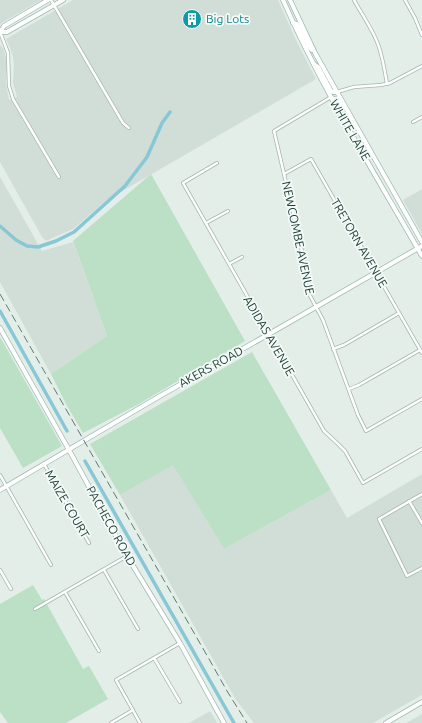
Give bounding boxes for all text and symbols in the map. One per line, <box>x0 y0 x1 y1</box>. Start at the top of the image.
building icon: Big Lots <box>181 8 203 30</box>
place label: Big Lots <box>206 12 249 25</box>
street label: WHITE LANE <box>328 97 373 163</box>
street label: NEWCOMBE AVENUE <box>280 180 317 296</box>
street label: TRETORN AVENUE <box>329 196 390 290</box>
street label: ADIDAS AVENUE <box>241 294 298 378</box>
street label: AKERS ROAD <box>176 344 245 390</box>
street label: MAIZE COURT <box>43 467 92 540</box>
street label: PACHECO ROAD <box>84 484 139 568</box>

